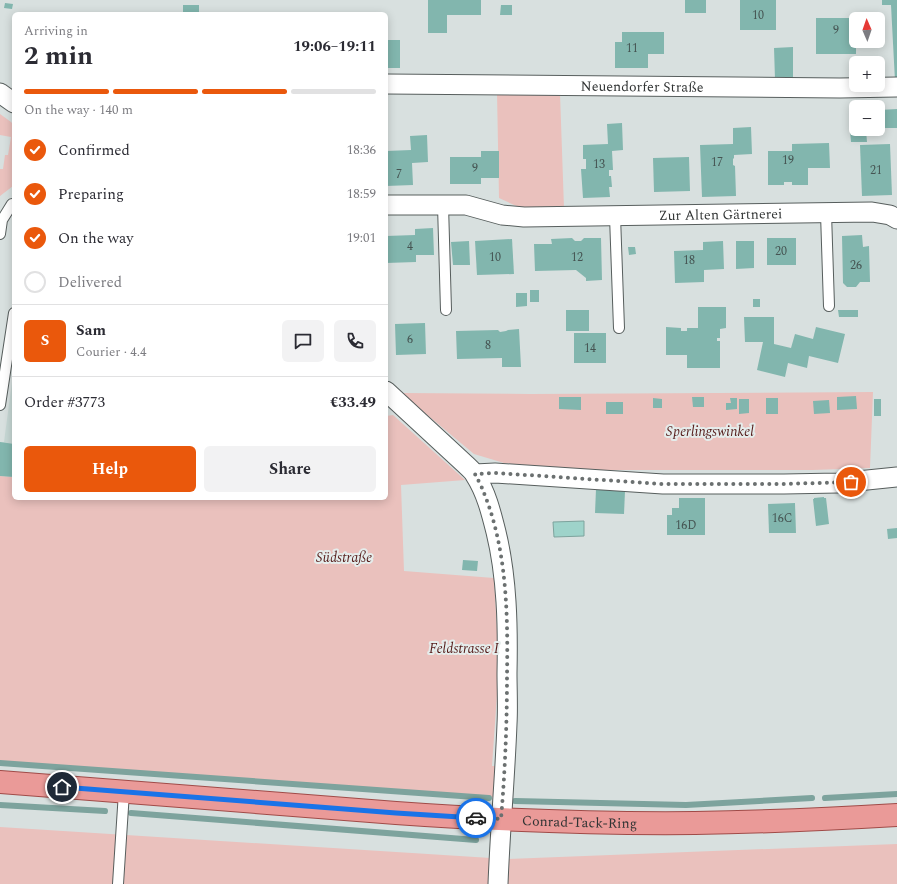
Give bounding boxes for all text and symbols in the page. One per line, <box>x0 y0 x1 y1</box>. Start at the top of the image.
house number: 10 <box>752 6 764 25</box>
north arrow <box>849 12 885 48</box>
map controls <box>849 12 885 136</box>
text: Arriving in <box>24 21 88 41</box>
house number: 9 <box>833 21 839 40</box>
text: 19:06–19:11 <box>293 35 376 58</box>
text: 2 min <box>24 36 93 76</box>
house number: 11 <box>626 39 638 58</box>
button: + <box>849 56 885 92</box>
street label: Neuendorfer Straße <box>580 76 704 98</box>
text: On the way · 140 m <box>24 100 133 120</box>
button: − <box>849 100 885 136</box>
icon: check <box>24 139 46 161</box>
text: Confirmed <box>58 139 130 162</box>
text: 18:36 <box>347 140 376 160</box>
house number: 19 <box>782 151 794 170</box>
house number: 17 <box>711 153 723 172</box>
house number: 13 <box>593 155 605 174</box>
house number: 9 <box>472 159 478 178</box>
house number: 21 <box>870 161 882 180</box>
house number: 7 <box>396 165 402 184</box>
icon: check <box>24 183 46 205</box>
text: Preparing <box>58 183 124 206</box>
text: 18:59 <box>347 184 376 204</box>
street label: Zur Alten Gärtnerei <box>658 203 783 226</box>
icon: check <box>24 227 46 249</box>
text: On the way <box>58 227 133 250</box>
text: 19:01 <box>347 228 376 248</box>
house number: 4 <box>407 237 413 256</box>
house number: 20 <box>775 242 787 261</box>
house number: 10 <box>489 248 501 267</box>
house number: 12 <box>571 248 583 267</box>
house number: 18 <box>683 251 695 270</box>
house number: 26 <box>850 256 862 275</box>
text: Delivered <box>58 271 122 294</box>
text: Sam <box>76 319 106 342</box>
button: chat <box>282 320 324 362</box>
button: phone <box>334 320 376 362</box>
text: S <box>41 329 49 352</box>
house number: 6 <box>407 330 413 349</box>
house number: 8 <box>485 336 491 355</box>
house number: 14 <box>584 339 596 358</box>
text: Courier · 4.4 <box>76 342 146 362</box>
text: Order #3773 <box>24 391 105 414</box>
text: €33.49 <box>330 391 376 414</box>
park label: Sperlingswinkel <box>666 421 754 442</box>
button: Help <box>24 446 196 492</box>
button: Share <box>204 446 376 492</box>
pin <box>834 465 868 499</box>
icon: bag <box>840 471 862 493</box>
house number: 16C <box>772 509 792 528</box>
house number: 16D <box>675 516 697 535</box>
park label: Südstraße <box>316 547 372 568</box>
park label: Feldstrasse I <box>429 638 499 659</box>
pin <box>45 770 79 804</box>
icon: home <box>51 776 73 798</box>
courier <box>456 798 496 838</box>
icon: car <box>465 807 487 829</box>
street label: Conrad-Tack-Ring <box>521 810 637 834</box>

